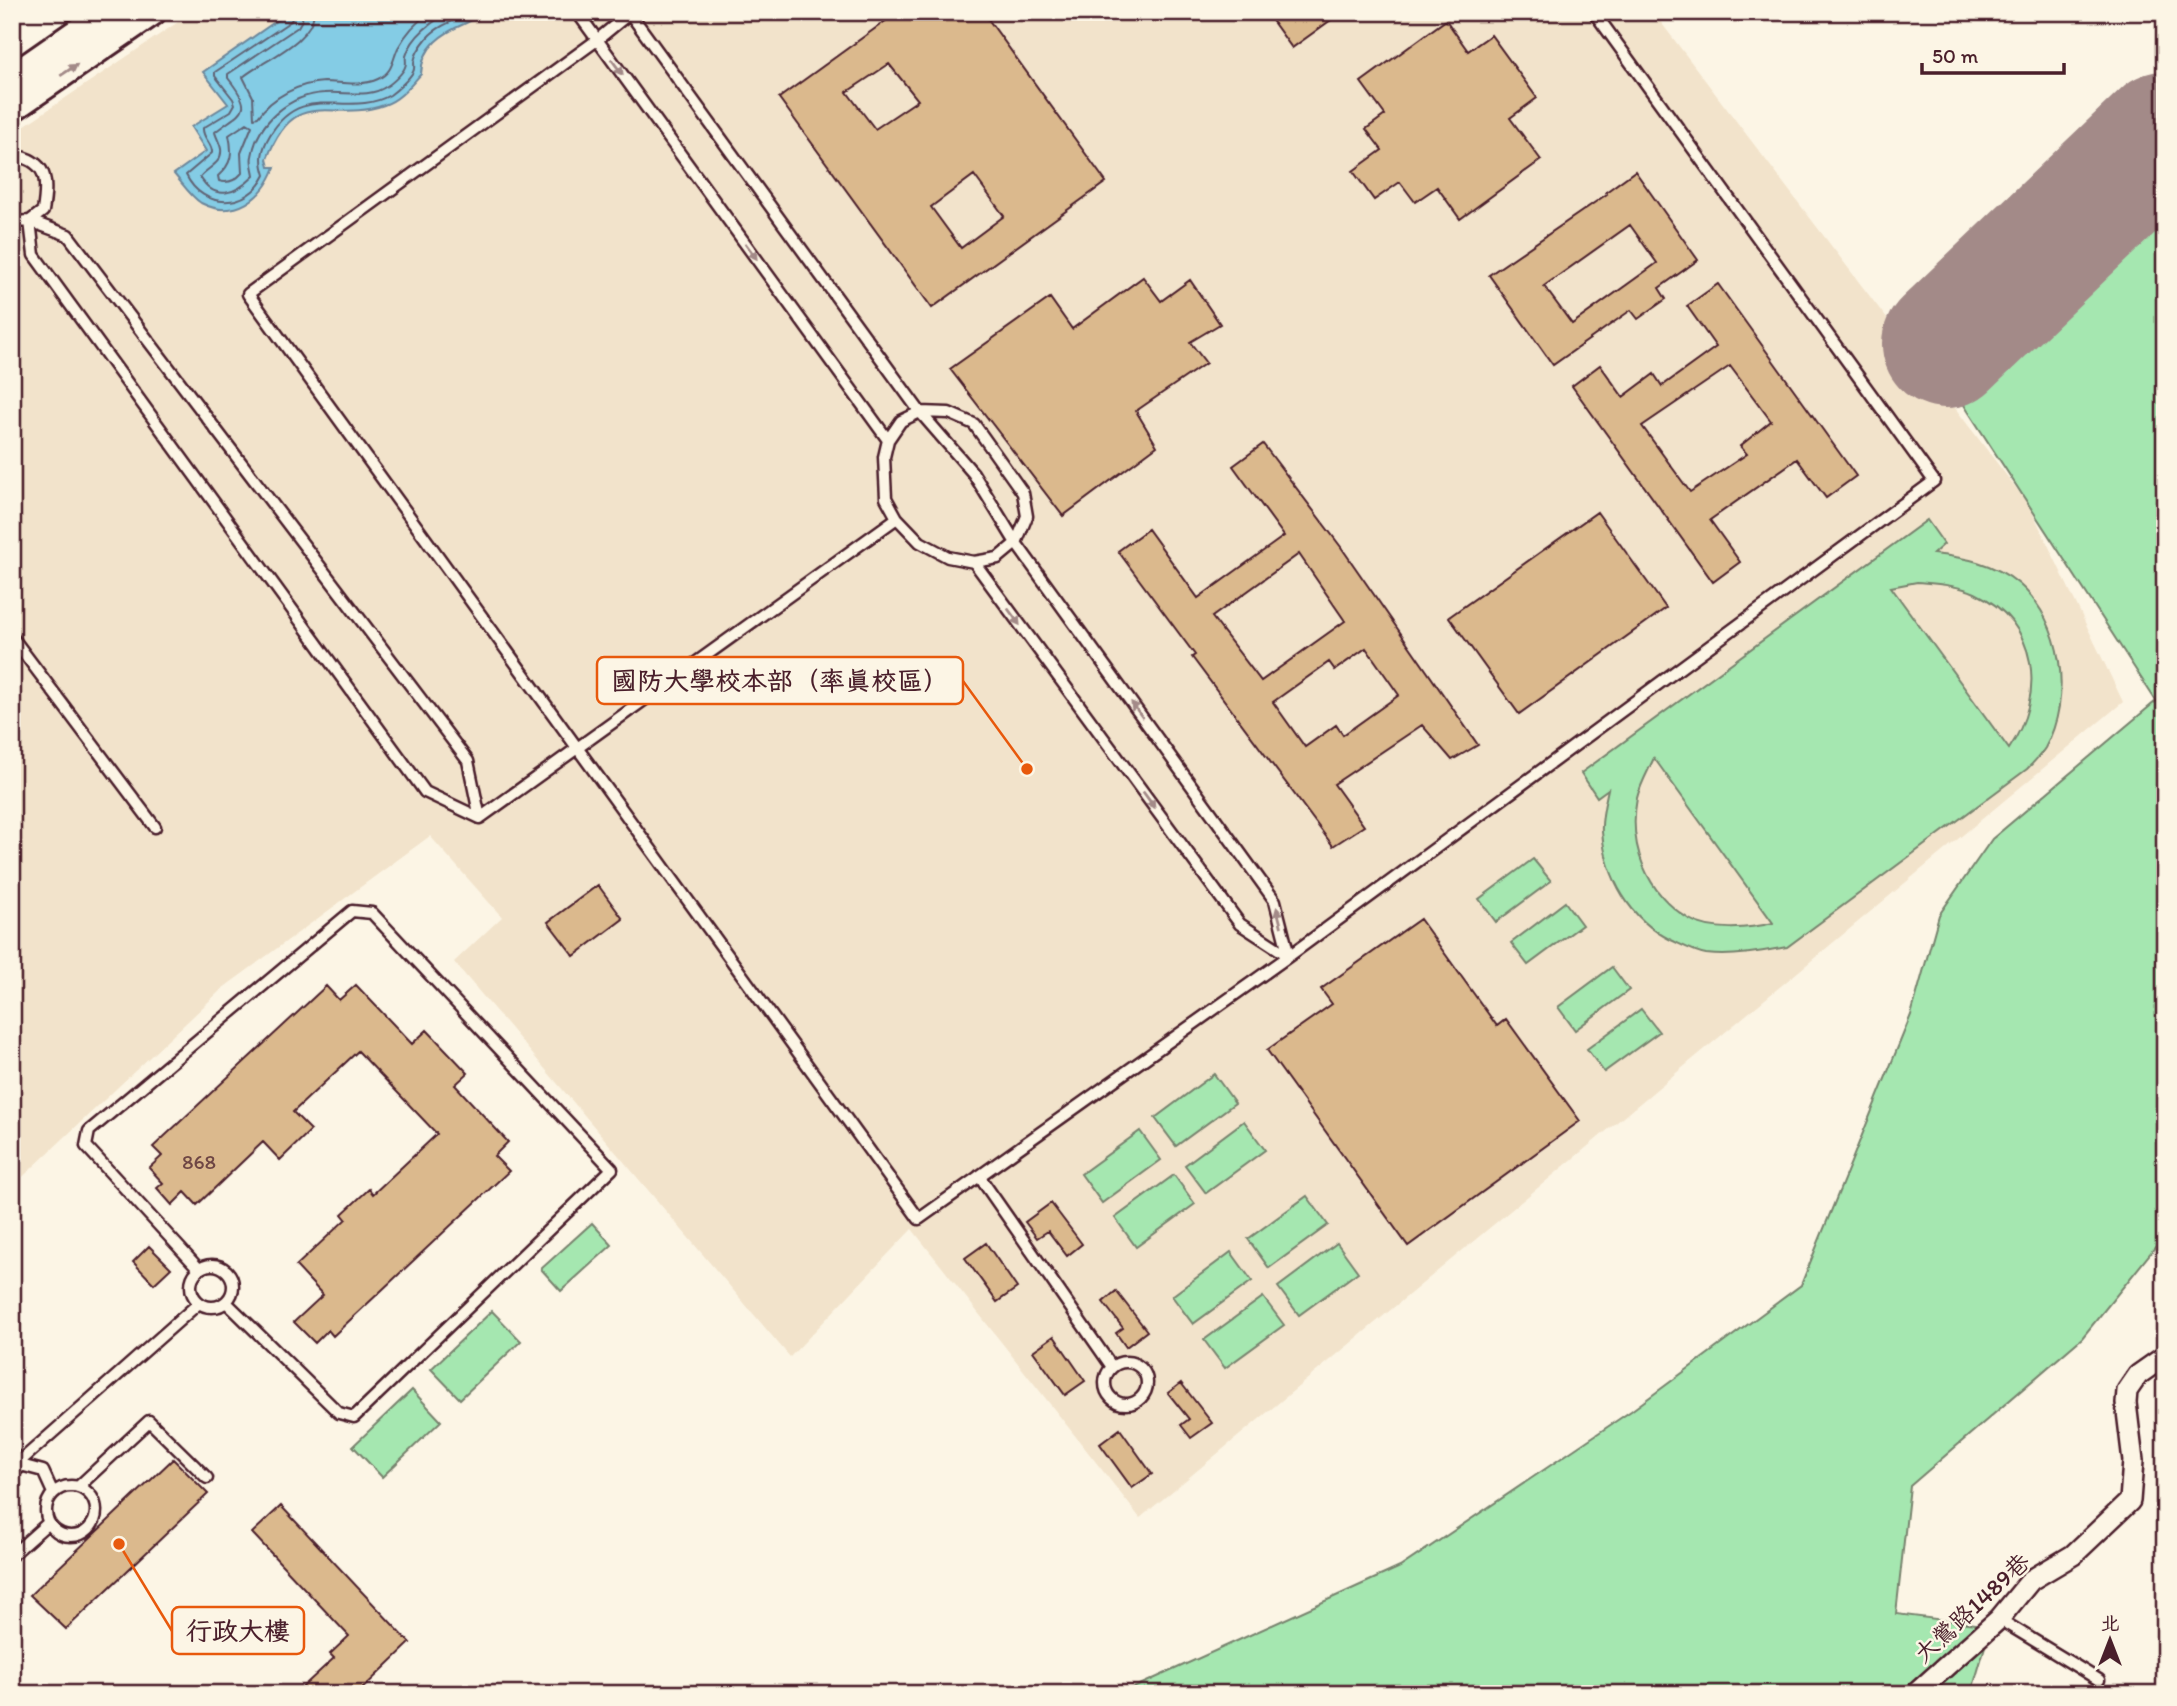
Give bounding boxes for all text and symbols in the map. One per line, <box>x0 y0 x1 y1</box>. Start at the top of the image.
scale bar <box>1922 32 2063 76</box>
text: 50 m <box>1932 43 1979 68</box>
one-way arrow <box>610 58 624 77</box>
one-way arrow <box>59 63 78 76</box>
one-way arrow <box>744 242 758 261</box>
one-way arrow <box>1007 608 1021 626</box>
callout: 國防大學校本部（率真校區） <box>597 657 963 704</box>
text: 國防大學校本部（率真校區） <box>611 665 949 697</box>
one-way arrow <box>1130 701 1144 719</box>
one-way arrow <box>1142 791 1156 809</box>
one-way arrow <box>1273 906 1284 928</box>
house number: 868 <box>182 1149 216 1174</box>
street label: 大鶯路1489巷 <box>1908 1547 2035 1668</box>
north arrow <box>2076 1604 2146 1674</box>
callout: 行政大樓 <box>172 1607 304 1654</box>
text: 北 <box>2100 1612 2120 1635</box>
text: 行政大樓 <box>186 1615 290 1647</box>

